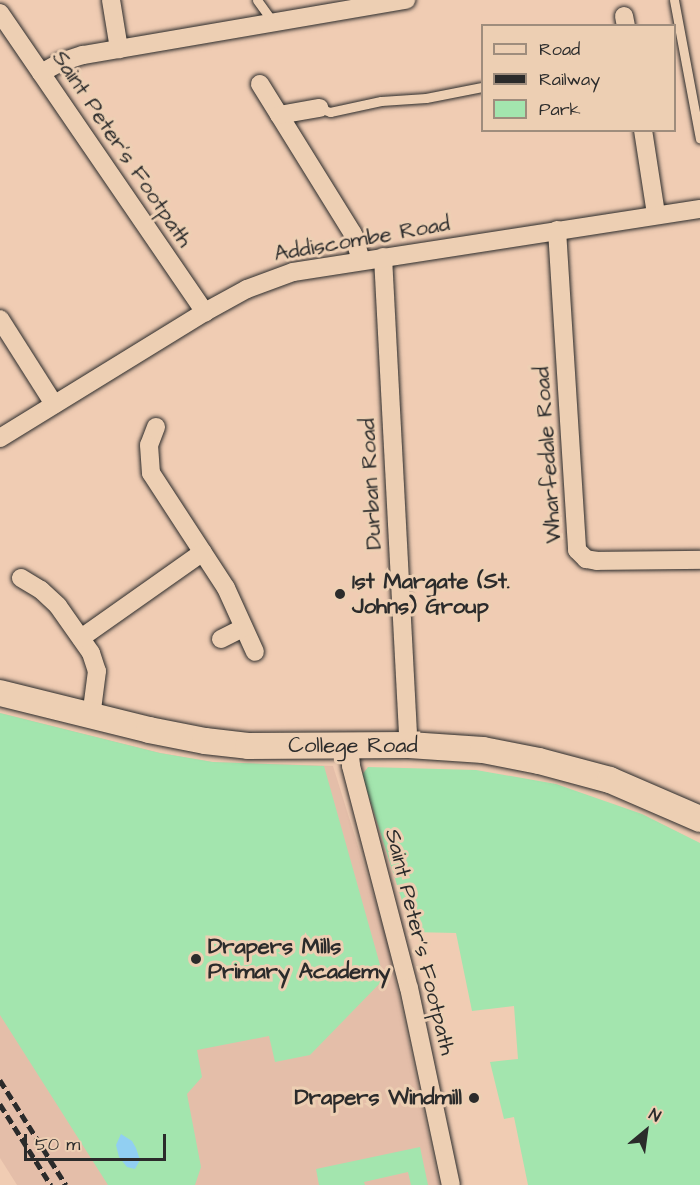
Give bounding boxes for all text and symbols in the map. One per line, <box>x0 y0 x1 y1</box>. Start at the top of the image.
legend <box>481 24 676 132</box>
text: Road <box>539 37 580 62</box>
street label: Saint Peter's Footpath <box>46 46 198 252</box>
text: Railway <box>539 67 600 92</box>
text: Park <box>539 97 581 122</box>
street label: Addiscombe Road <box>272 211 452 267</box>
street label: Wharfedale Road <box>529 366 567 544</box>
street label: Durban Road <box>354 418 388 550</box>
place label: 1st Margate (St. Johns) Group <box>352 568 510 620</box>
marker: 1st Margate (St. Johns) Group <box>333 587 347 601</box>
street label: College Road <box>288 733 418 759</box>
street label: Saint Peter's Footpath <box>379 826 461 1058</box>
place label: Drapers Mills Primary Academy <box>208 933 390 984</box>
marker: Drapers Mills Primary Academy <box>189 952 203 966</box>
place label: Drapers Windmill <box>295 1085 462 1111</box>
marker: Drapers Windmill <box>467 1091 481 1105</box>
north arrow <box>616 1101 676 1161</box>
text: N <box>645 1103 664 1127</box>
scale bar <box>27 1122 170 1160</box>
text: 50 m <box>35 1132 80 1157</box>

